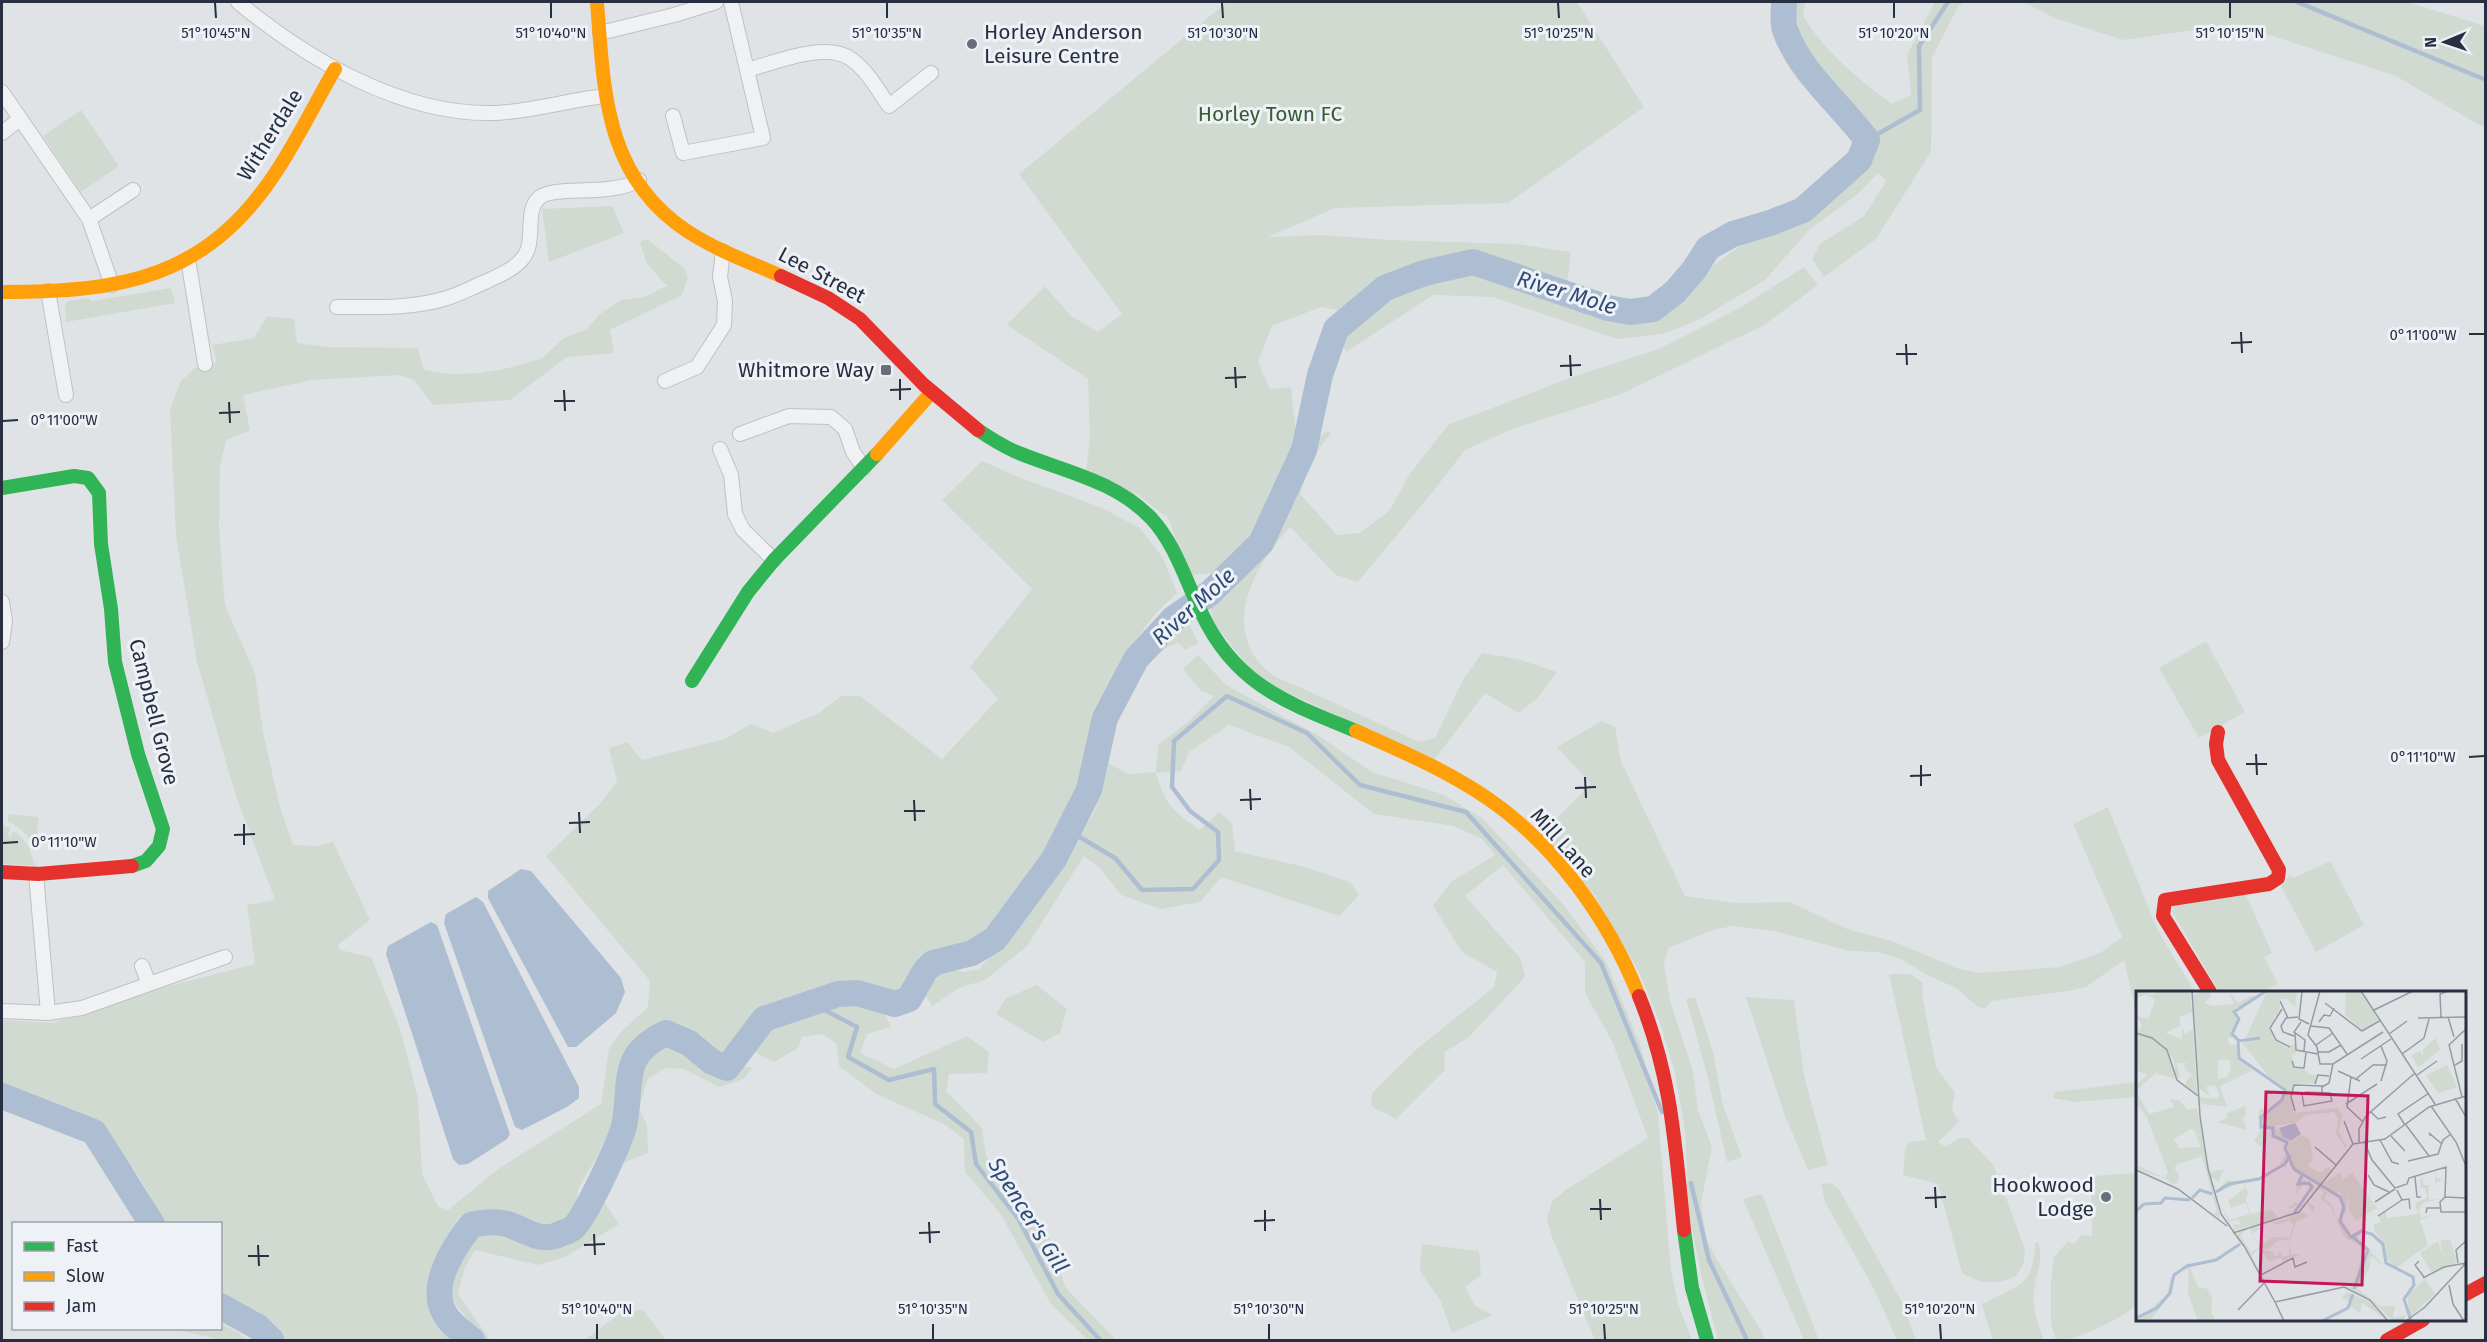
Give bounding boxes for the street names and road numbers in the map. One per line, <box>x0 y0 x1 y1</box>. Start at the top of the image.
street label: Witherdale <box>232 84 308 186</box>
street label: Lee Street <box>774 241 871 309</box>
street label: Campbell Grove <box>123 636 185 788</box>
street label: Mill Lane <box>1525 803 1601 883</box>

